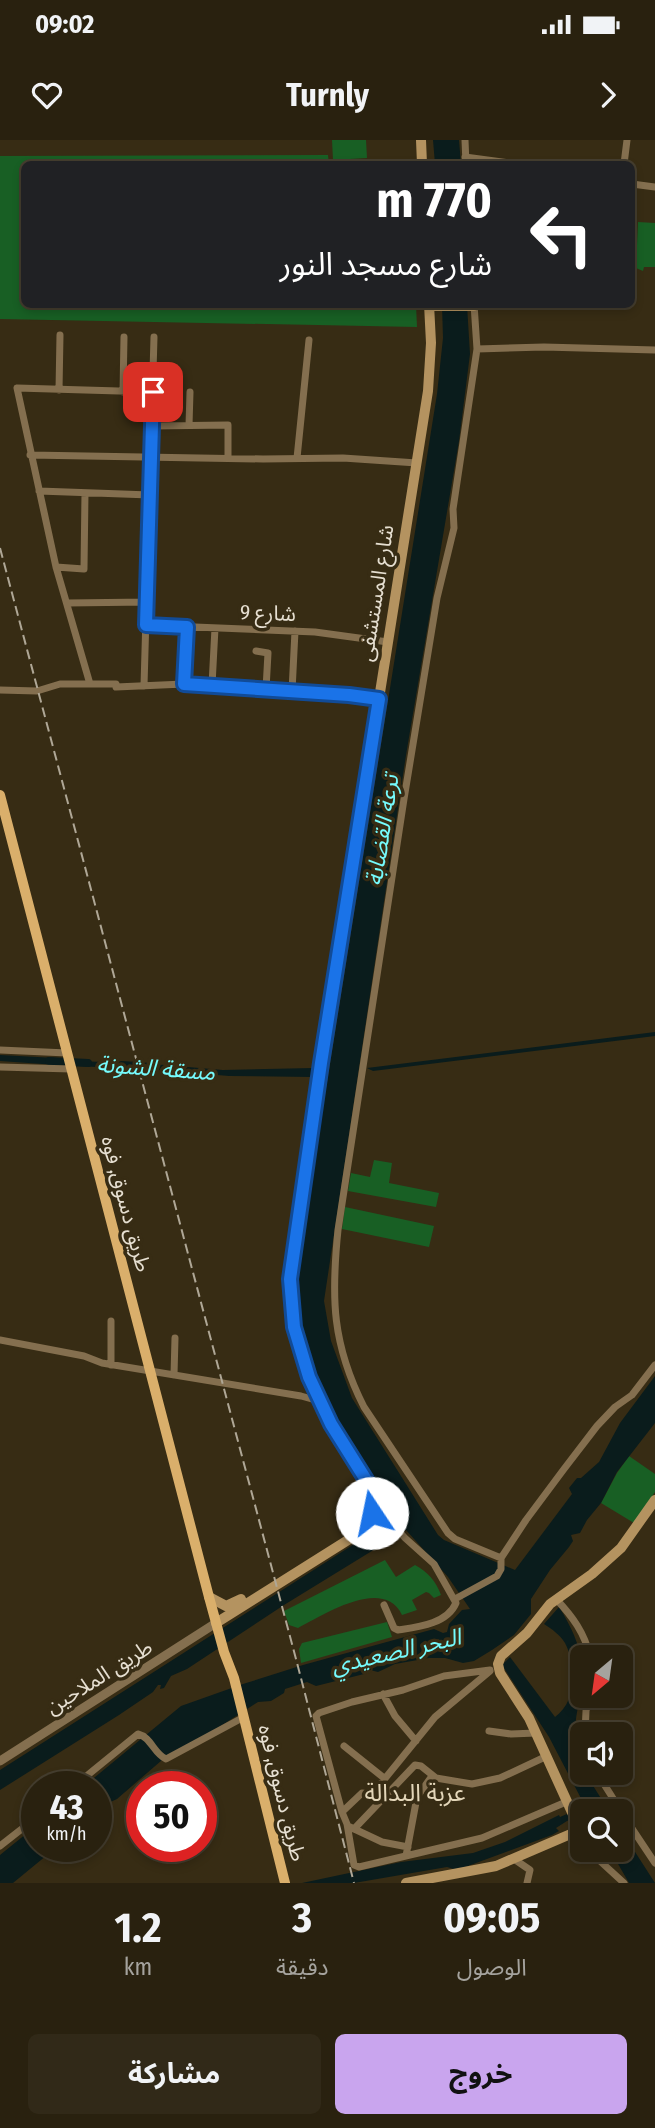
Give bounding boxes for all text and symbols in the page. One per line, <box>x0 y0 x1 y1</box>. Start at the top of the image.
text: 09:02 <box>35 9 94 40</box>
icon: heart <box>28 76 66 114</box>
text: Turnly <box>286 76 369 114</box>
icon: forward <box>589 76 627 114</box>
text: 770 m <box>376 171 492 230</box>
icon: left <box>516 189 607 280</box>
text: شارع مسجد النور <box>279 245 492 283</box>
pin <box>123 362 183 422</box>
icon: arrive <box>134 373 172 411</box>
street label: شارع المستشفى <box>352 523 402 663</box>
street label: شارع 9 <box>239 599 296 629</box>
water label: ترعة القضابة <box>359 769 405 888</box>
water label: مسقة الشونة <box>96 1050 216 1086</box>
street label: طريق دسوق, فوه <box>95 1133 157 1275</box>
position arrow <box>335 1476 409 1550</box>
water label: البحر الصعيدي <box>329 1622 467 1684</box>
street label: طريق الملاحين <box>41 1634 157 1720</box>
north arrow <box>570 1645 634 1708</box>
map controls <box>570 1645 633 1862</box>
street label: طريق دسوق, فوه <box>252 1722 312 1864</box>
button: sound <box>570 1722 633 1785</box>
speed limit sign: 50 <box>126 1771 217 1862</box>
district label: عزبة البدالة <box>364 1779 466 1807</box>
text: 43 <box>49 1786 84 1828</box>
button: search <box>570 1799 633 1862</box>
text: km/h <box>46 1823 87 1845</box>
text: 3 <box>292 1893 312 1943</box>
text: 09:05 <box>443 1893 540 1943</box>
text: 1.2 <box>115 1903 161 1953</box>
text: km <box>124 1953 152 1981</box>
text: دقيقة <box>276 1953 328 1981</box>
text: الوصول <box>457 1953 527 1981</box>
button: مشاركة <box>28 2034 321 2114</box>
button: خروج <box>335 2034 627 2114</box>

